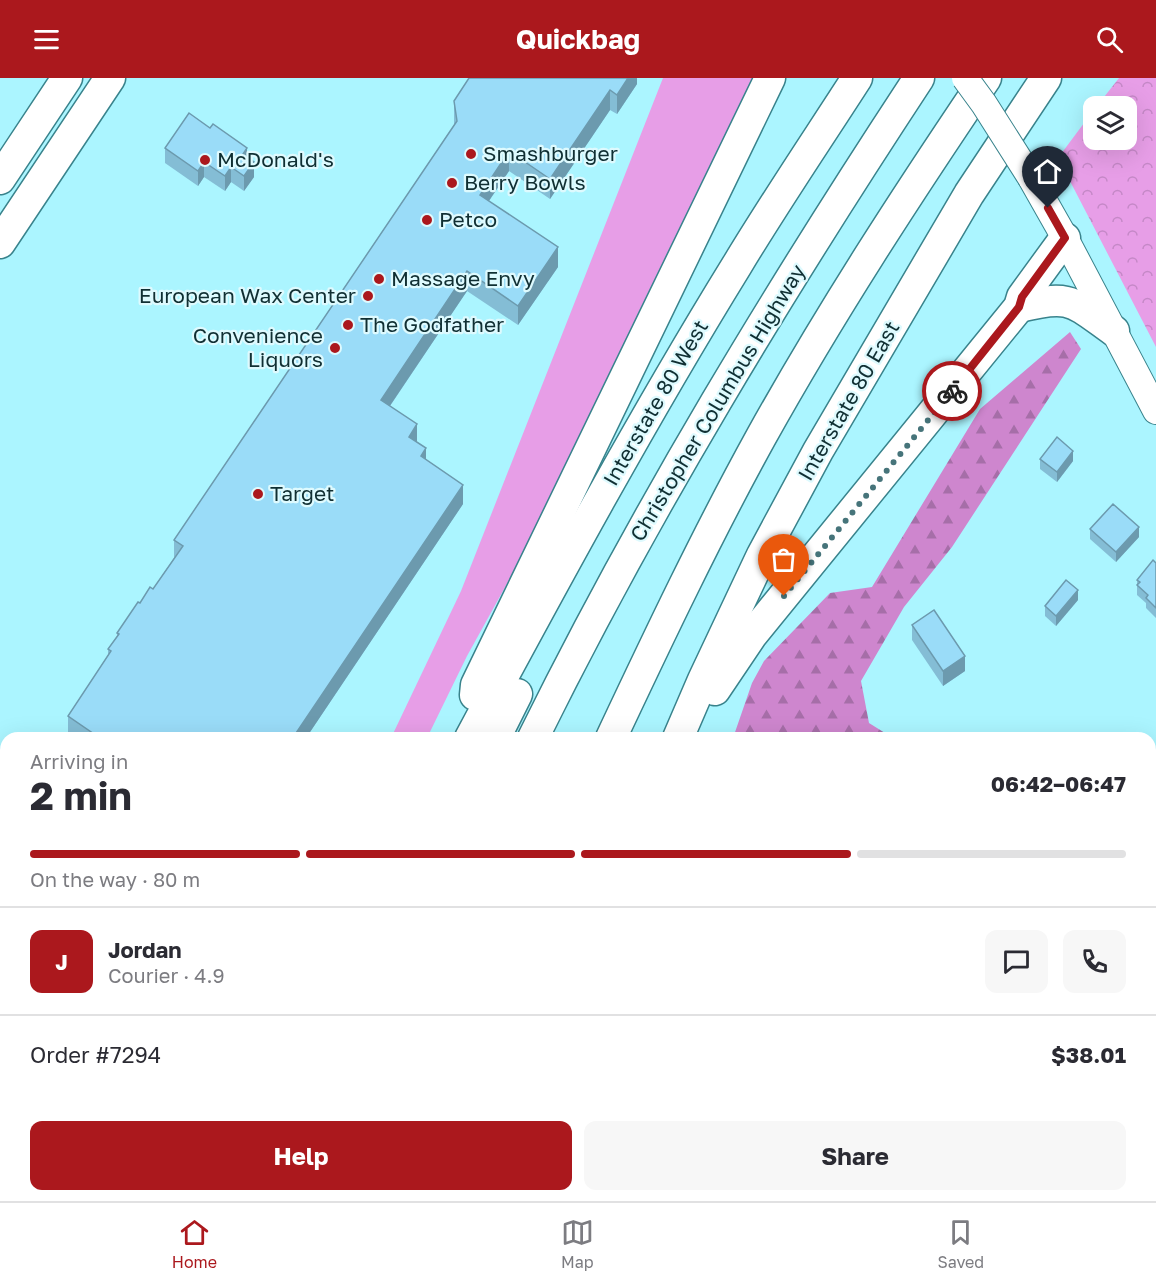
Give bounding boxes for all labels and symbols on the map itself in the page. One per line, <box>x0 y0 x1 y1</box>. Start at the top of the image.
place label: Smashburger <box>483 140 618 166</box>
place label: McDonald's <box>217 146 334 172</box>
pin <box>1022 146 1073 208</box>
marker: Smashburger <box>464 147 478 161</box>
marker: McDonald's <box>198 153 212 167</box>
place label: Berry Bowls <box>464 169 586 195</box>
marker: Berry Bowls <box>445 176 459 190</box>
place label: Petco <box>439 206 497 232</box>
marker: Petco <box>420 213 434 227</box>
street label: Christopher Columbus Highway <box>624 259 810 546</box>
place label: Massage Envy <box>391 265 535 291</box>
marker: Massage Envy <box>372 272 386 286</box>
place label: European Wax Center <box>139 282 356 308</box>
marker: European Wax Center <box>361 289 375 303</box>
place label: The Godfather <box>360 311 504 337</box>
street label: Interstate 80 West <box>597 315 713 490</box>
street label: Interstate 80 East <box>792 316 904 485</box>
marker: The Godfather <box>341 318 355 332</box>
place label: Convenience Liquors <box>193 322 323 372</box>
marker: Convenience Liquors <box>328 341 342 355</box>
courier <box>922 361 982 421</box>
place label: Target <box>270 480 334 506</box>
marker: Target <box>251 487 265 501</box>
pin <box>758 534 809 596</box>

